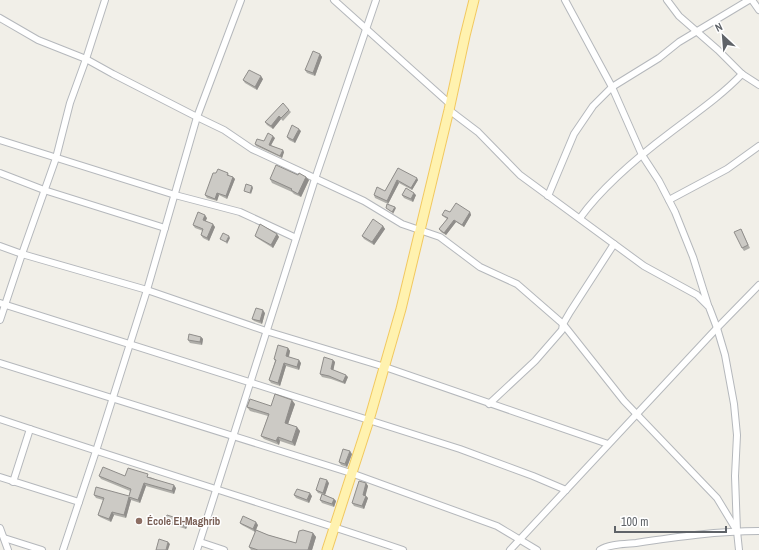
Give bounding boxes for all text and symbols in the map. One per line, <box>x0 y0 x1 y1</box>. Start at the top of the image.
north arrow <box>703 16 743 56</box>
text: N <box>713 19 725 35</box>
scale bar <box>615 508 726 534</box>
place label: École El-Maghrib <box>147 514 221 528</box>
text: 100 m <box>621 514 648 530</box>
marker: École El-Maghrib <box>134 516 144 526</box>

